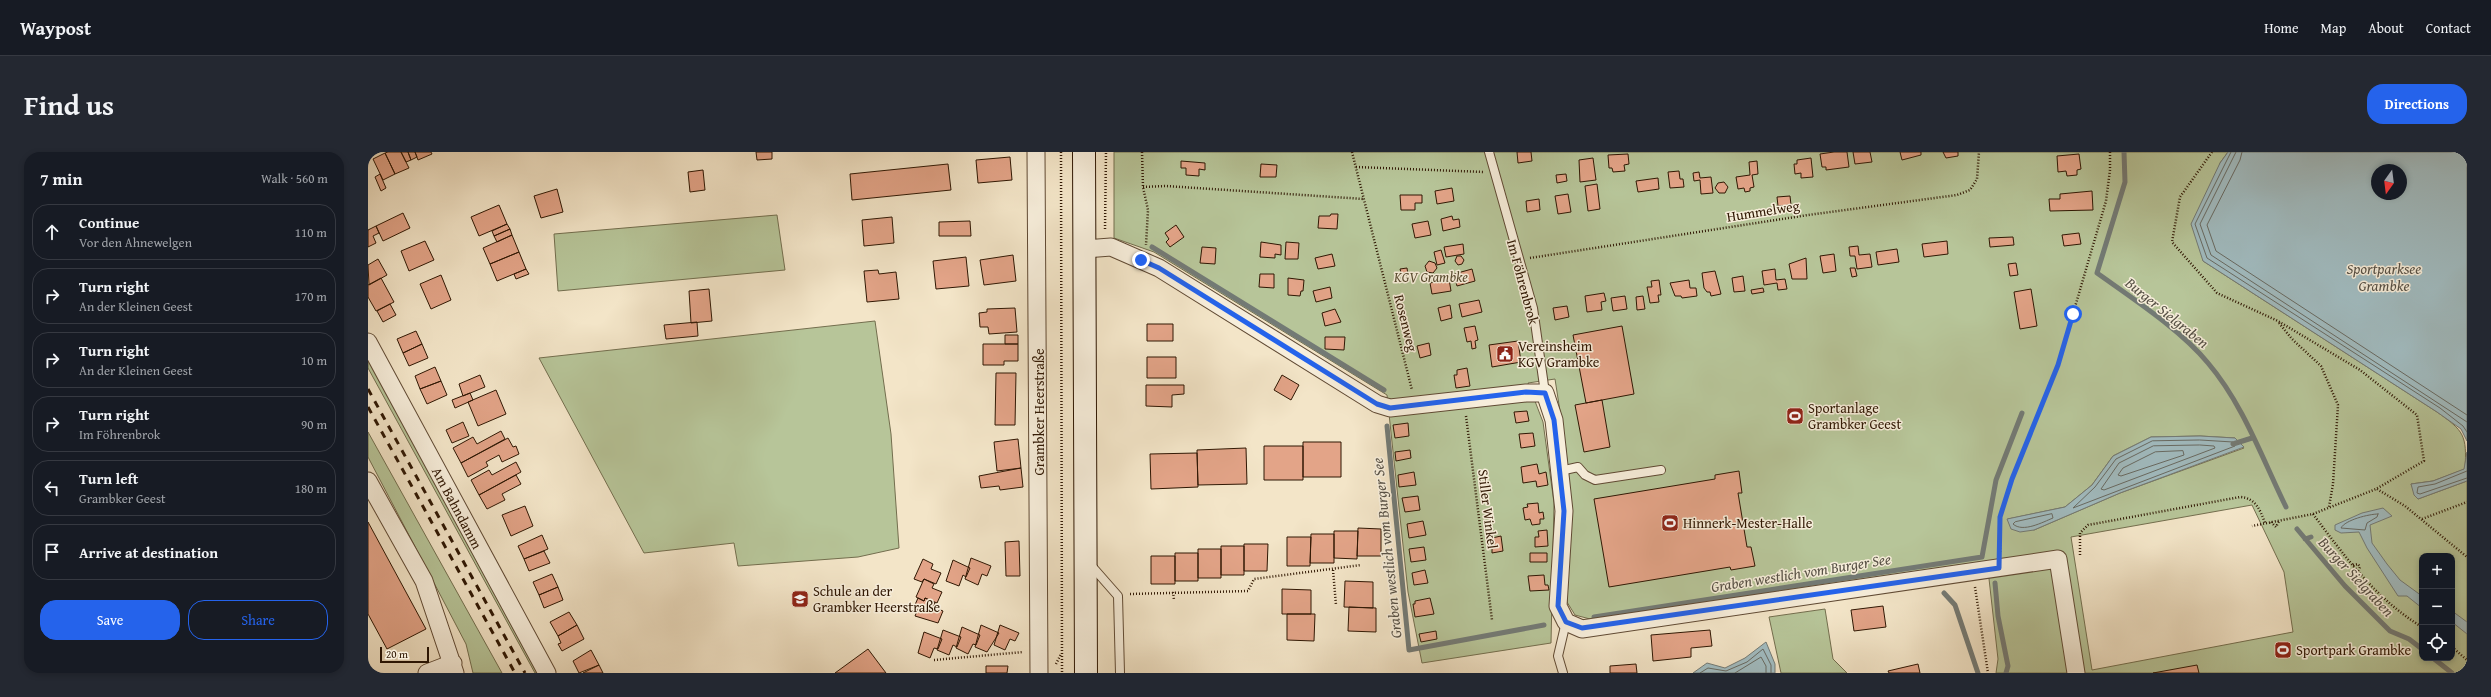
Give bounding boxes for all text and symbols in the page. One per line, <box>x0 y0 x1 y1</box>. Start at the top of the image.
text: Waypost <box>20 14 91 42</box>
text: Home <box>2264 18 2299 38</box>
text: Map <box>2321 18 2346 38</box>
text: About <box>2368 18 2404 38</box>
text: Contact <box>2426 18 2471 38</box>
text: Find us <box>24 84 114 125</box>
button: Directions <box>2367 84 2467 124</box>
north arrow <box>2371 164 2407 200</box>
text: 7 min <box>40 166 82 191</box>
text: Walk · 560 m <box>261 169 328 188</box>
street label: Hummelweg <box>1725 195 1801 227</box>
text: Continue <box>79 212 140 233</box>
icon: ahead <box>41 221 63 243</box>
text: 110 m <box>295 223 327 242</box>
text: Vor den Ahnewelgen <box>79 233 192 252</box>
street label: Im Föhrenbrok <box>1502 237 1544 328</box>
route end <box>1132 251 1150 269</box>
water label: Sportparksee Grambke <box>2347 258 2421 296</box>
park label: KGV Grambke <box>1393 267 1468 287</box>
water label: Burger Sielgraben <box>2120 272 2214 353</box>
text: Turn right <box>79 276 150 297</box>
icon: right <box>41 285 63 307</box>
text: 170 m <box>295 287 327 306</box>
street label: Rosenweg <box>1389 292 1423 354</box>
text: An der Kleinen Geest <box>79 297 193 316</box>
route start <box>2064 305 2082 323</box>
place label: Vereinsheim KGV Grambke <box>1518 336 1600 372</box>
text: Turn right <box>79 340 150 361</box>
public building icon: Vereinsheim KGV Grambke <box>1495 344 1515 364</box>
street label: Grambker Heerstraße <box>1029 348 1049 476</box>
icon: right <box>41 349 63 371</box>
text: 10 m <box>301 351 327 370</box>
text: An der Kleinen Geest <box>79 361 193 380</box>
place label: Sportanlage Grambker Geest <box>1808 398 1901 434</box>
text: Turn right <box>79 404 150 425</box>
sports icon: Sportanlage Grambker Geest <box>1785 406 1805 426</box>
icon: right <box>41 413 63 435</box>
text: 90 m <box>301 415 327 434</box>
text: Im Föhrenbrok <box>79 425 160 444</box>
water label: Graben westlich vom Burger See <box>1367 457 1406 639</box>
street label: Am Bahndamm <box>427 463 487 553</box>
text: Turn left <box>79 468 138 489</box>
street label: Stiller Winkel <box>1473 468 1503 550</box>
icon: left <box>41 477 63 499</box>
text: 180 m <box>295 479 327 498</box>
text: Grambker Geest <box>79 489 166 508</box>
sports icon: Hinnerk-Mester-Halle <box>1660 513 1680 533</box>
place label: Hinnerk-Mester-Halle <box>1683 513 1813 533</box>
water label: Burger Sielgraben <box>2313 531 2399 621</box>
icon: arrive <box>41 541 63 563</box>
text: Arrive at destination <box>79 542 218 563</box>
water label: Graben westlich vom Burger See <box>1710 548 1892 597</box>
map controls <box>2419 553 2455 661</box>
button: + <box>2419 553 2455 589</box>
place label: Schule an der Grambker Heerstraße <box>813 581 941 617</box>
school or university icon: Schule an der Grambker Heerstraße <box>790 589 810 609</box>
button: − <box>2419 589 2455 625</box>
button: Save <box>40 600 180 640</box>
button: Share <box>188 600 328 640</box>
button: locate <box>2419 625 2455 661</box>
sports icon: Sportpark Grambke <box>2273 640 2293 660</box>
place label: Sportpark Grambke <box>2296 640 2411 660</box>
scale bar <box>380 645 429 664</box>
text: 20 m <box>386 646 408 662</box>

